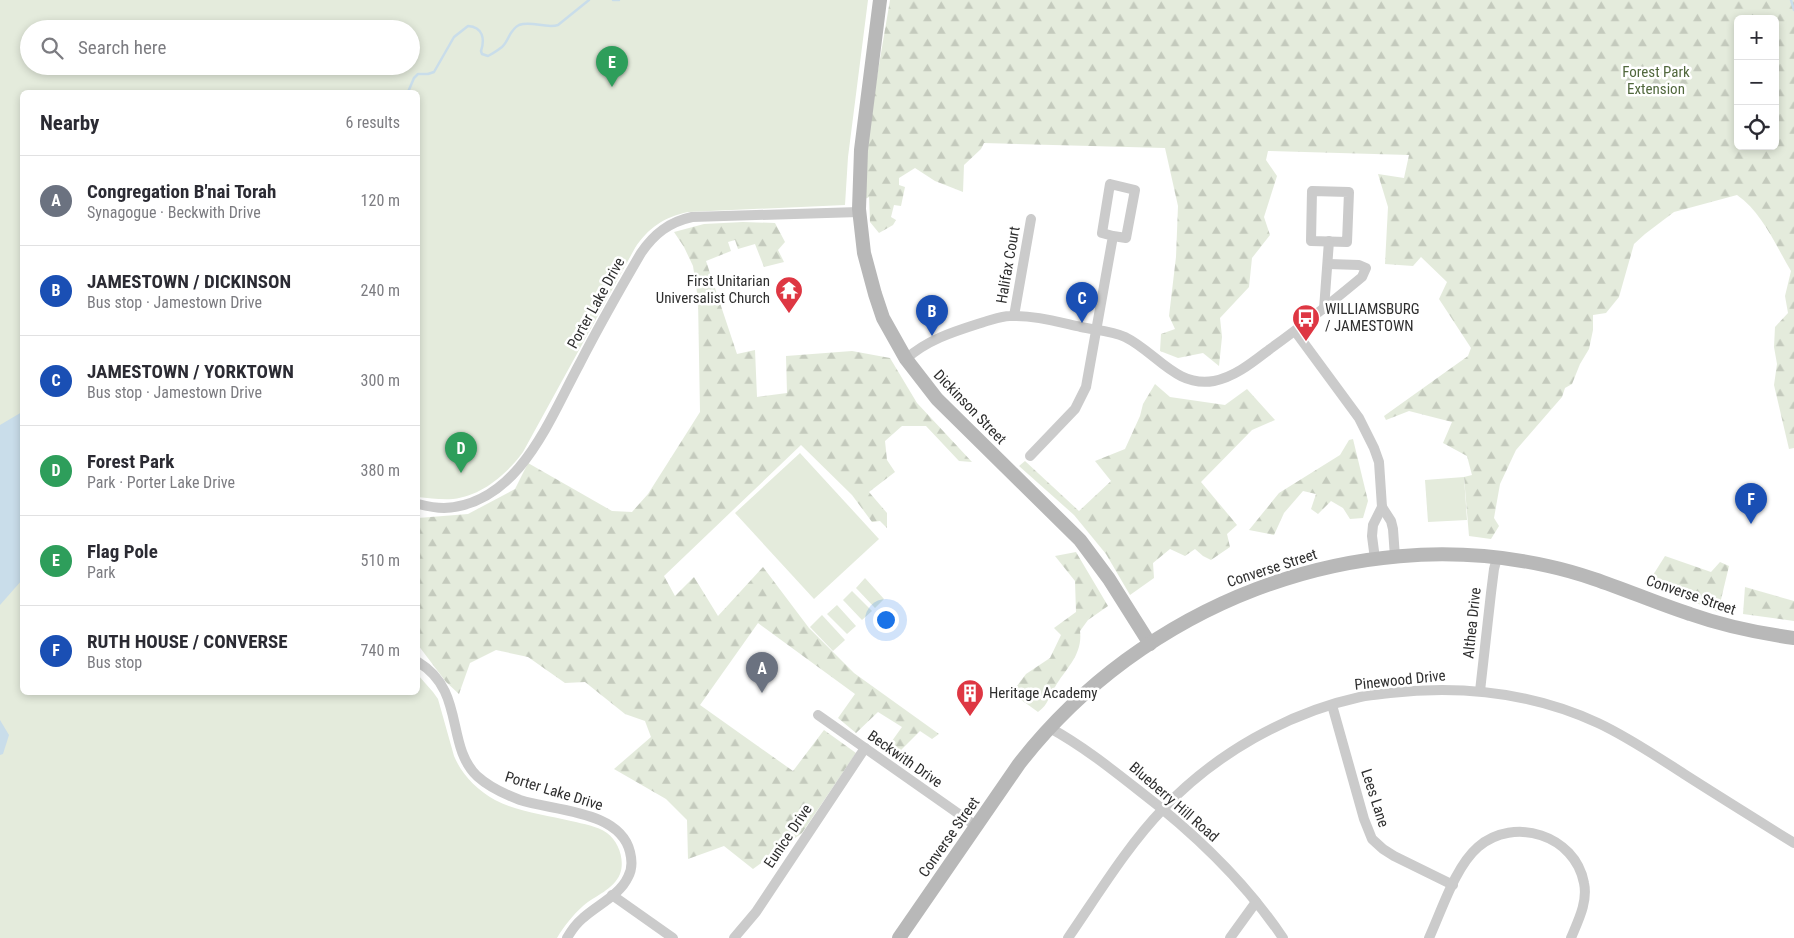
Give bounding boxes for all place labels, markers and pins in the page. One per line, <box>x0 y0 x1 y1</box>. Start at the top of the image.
pin: E <box>596 46 628 87</box>
place label: First Unitarian Universalist Church <box>656 272 770 307</box>
temple icon: First Unitarian Universalist Church <box>774 275 804 314</box>
pin: C <box>1066 282 1098 323</box>
pin: B <box>916 295 948 336</box>
place label: WILLIAMSBURG / JAMESTOWN <box>1325 300 1420 335</box>
bus stop icon: WILLIAMSBURG / JAMESTOWN <box>1291 303 1321 342</box>
pin: D <box>445 432 477 473</box>
pin: F <box>1735 483 1767 524</box>
pin: A <box>746 652 778 693</box>
building icon: Heritage Academy <box>955 678 985 717</box>
place label: Heritage Academy <box>989 684 1098 702</box>

